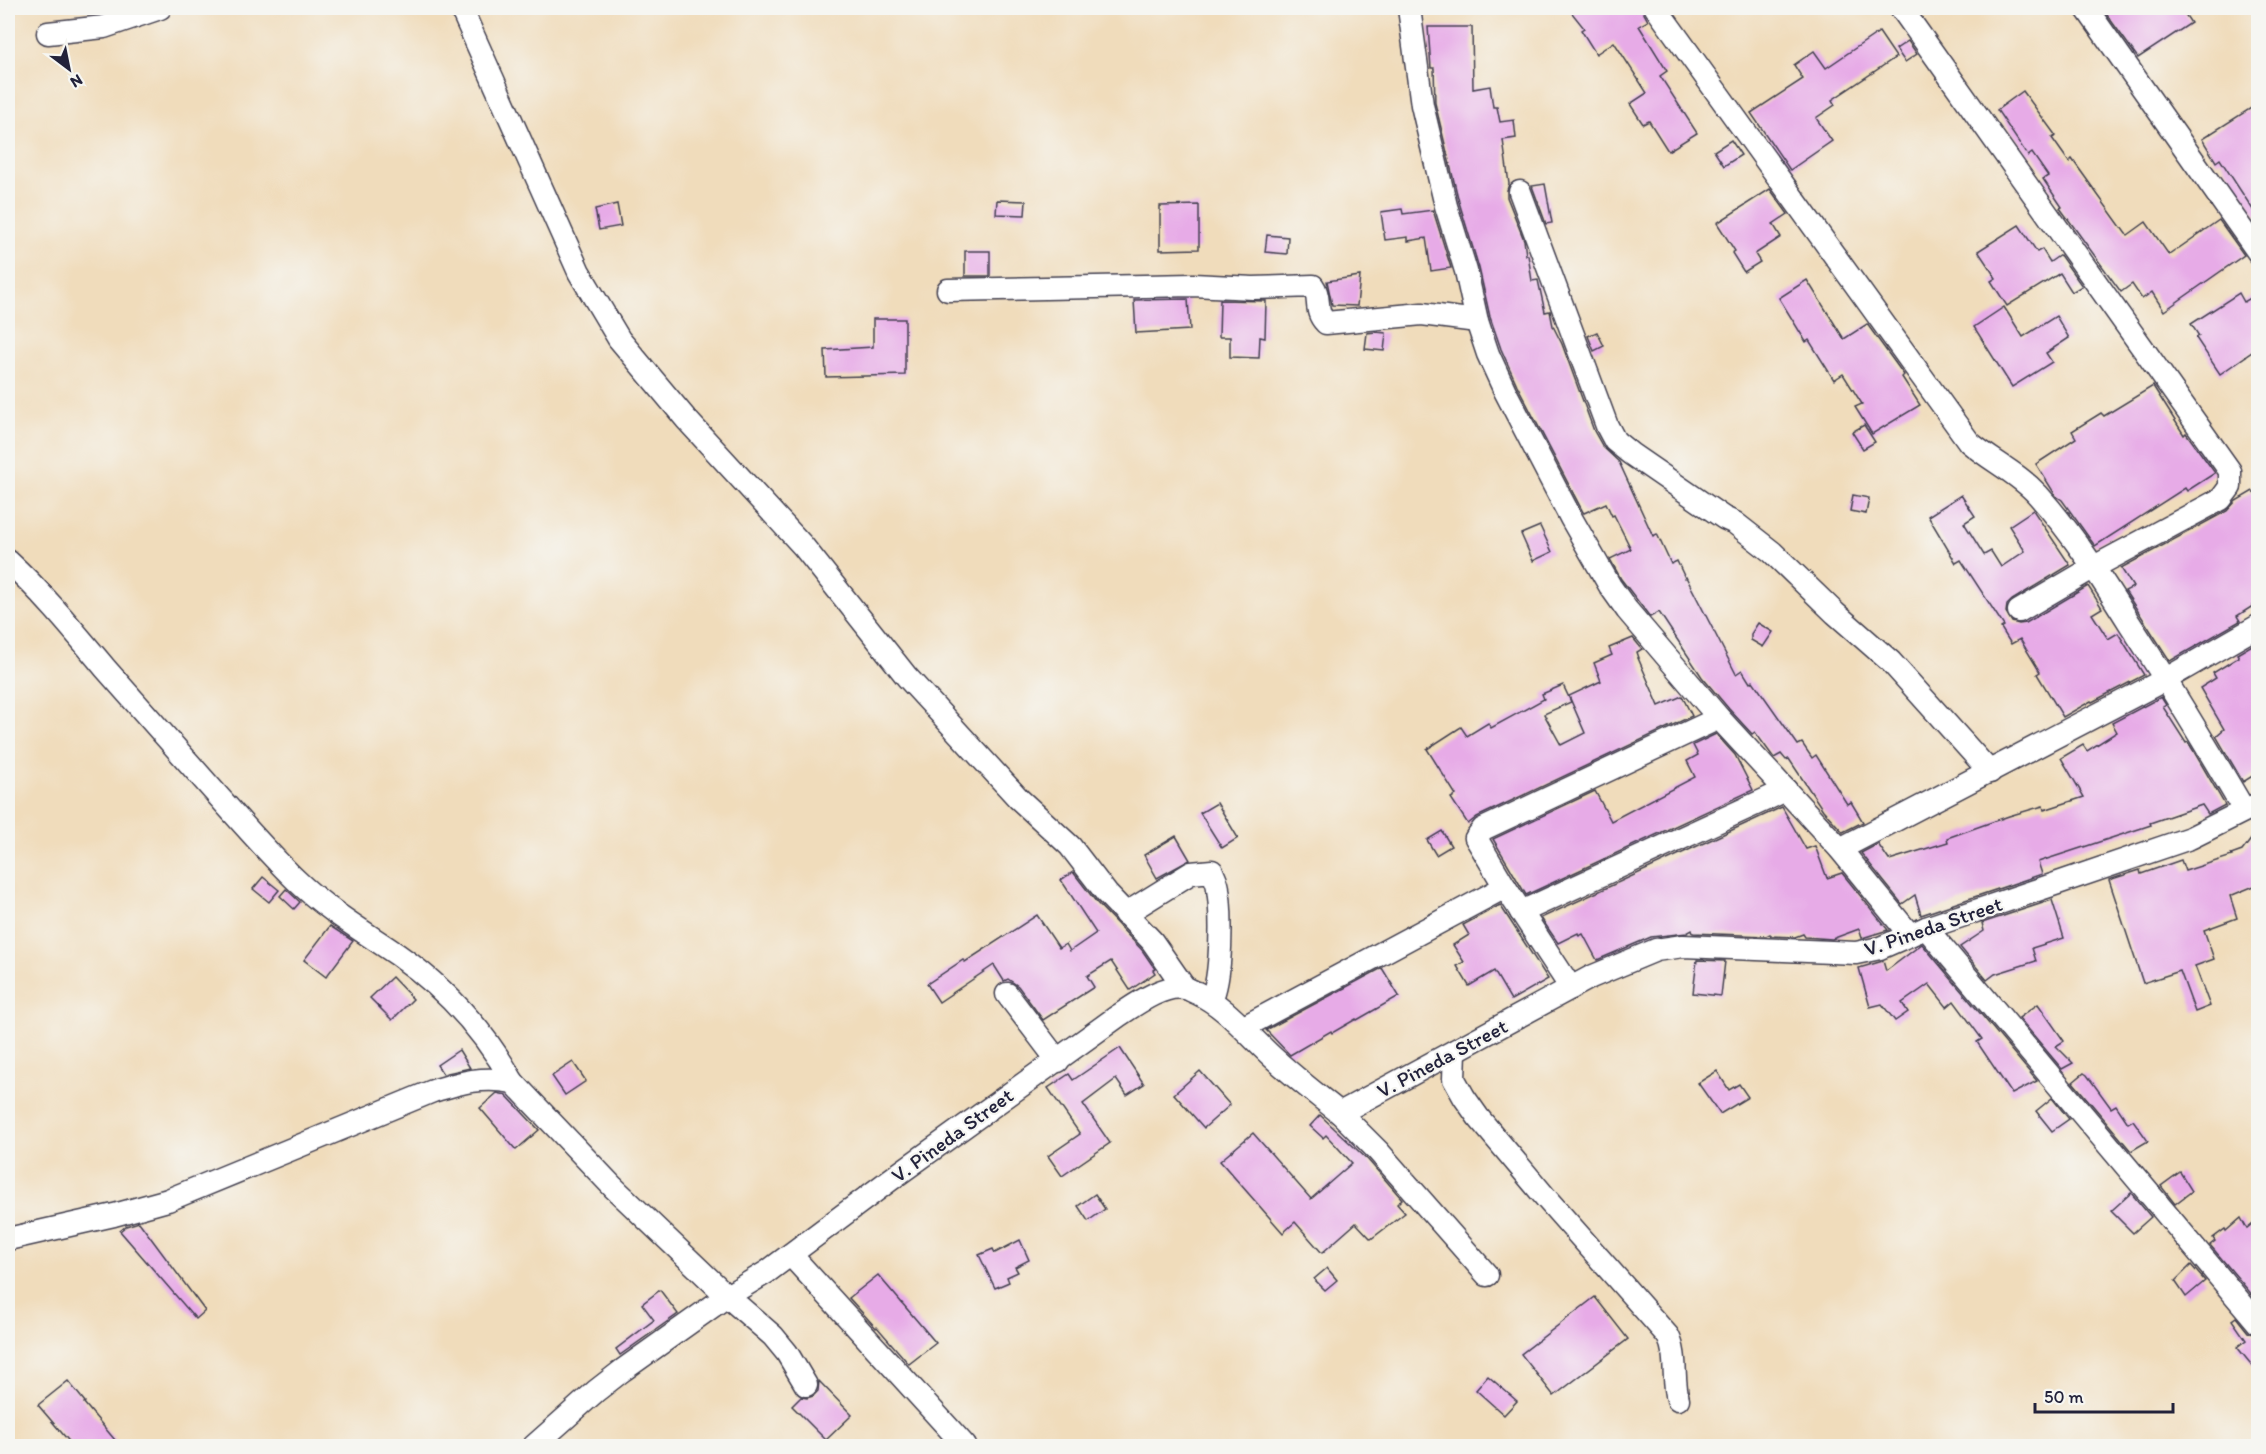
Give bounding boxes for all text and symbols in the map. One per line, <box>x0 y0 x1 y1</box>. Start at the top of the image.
north arrow <box>39 39 99 99</box>
text: N <box>67 70 86 92</box>
street label: V. Pineda Street <box>1861 891 2005 961</box>
street label: V. Pineda Street <box>1372 1013 1512 1103</box>
street label: V. Pineda Street <box>886 1082 1018 1187</box>
scale bar <box>2035 1376 2173 1414</box>
text: 50 m <box>2044 1386 2084 1408</box>

